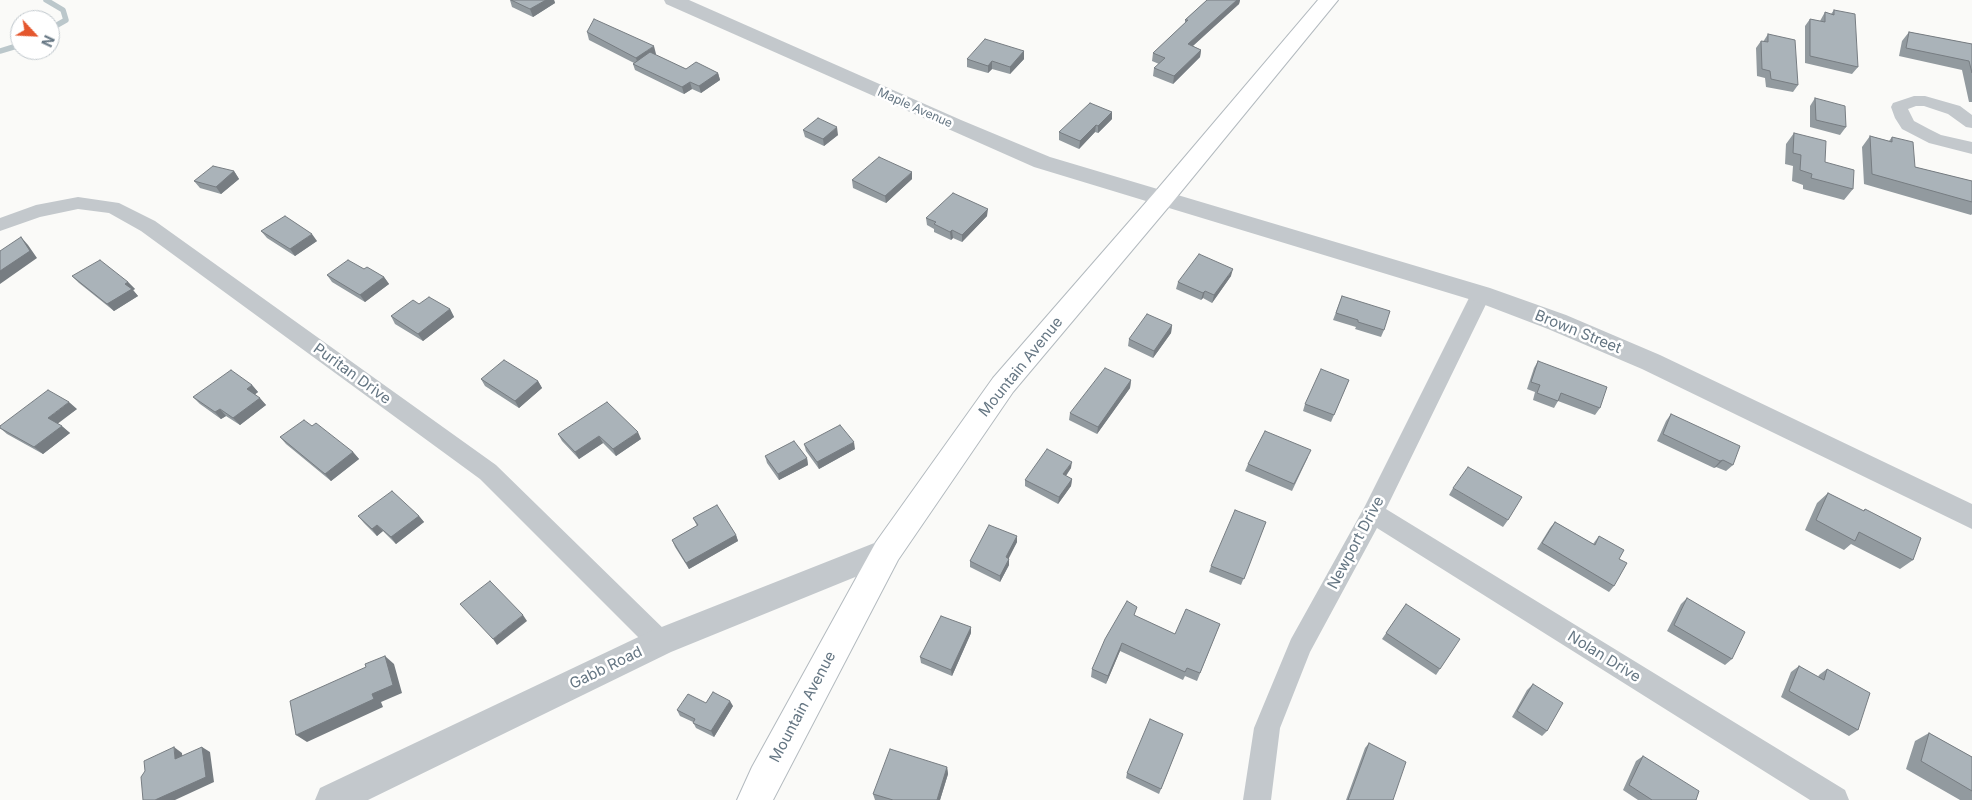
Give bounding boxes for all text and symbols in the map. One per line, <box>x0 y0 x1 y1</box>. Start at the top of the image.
north arrow <box>10 10 60 60</box>
text: N <box>38 33 58 50</box>
street label: Maple Avenue <box>875 85 955 131</box>
street label: Brown Street <box>1532 306 1624 358</box>
street label: Mountain Avenue <box>975 314 1067 420</box>
street label: Puritan Drive <box>310 340 394 408</box>
street label: Newport Drive <box>1324 494 1388 592</box>
street label: Nolan Drive <box>1564 627 1644 687</box>
street label: Gabb Road <box>567 643 645 693</box>
street label: Mountain Avenue <box>766 648 840 766</box>

